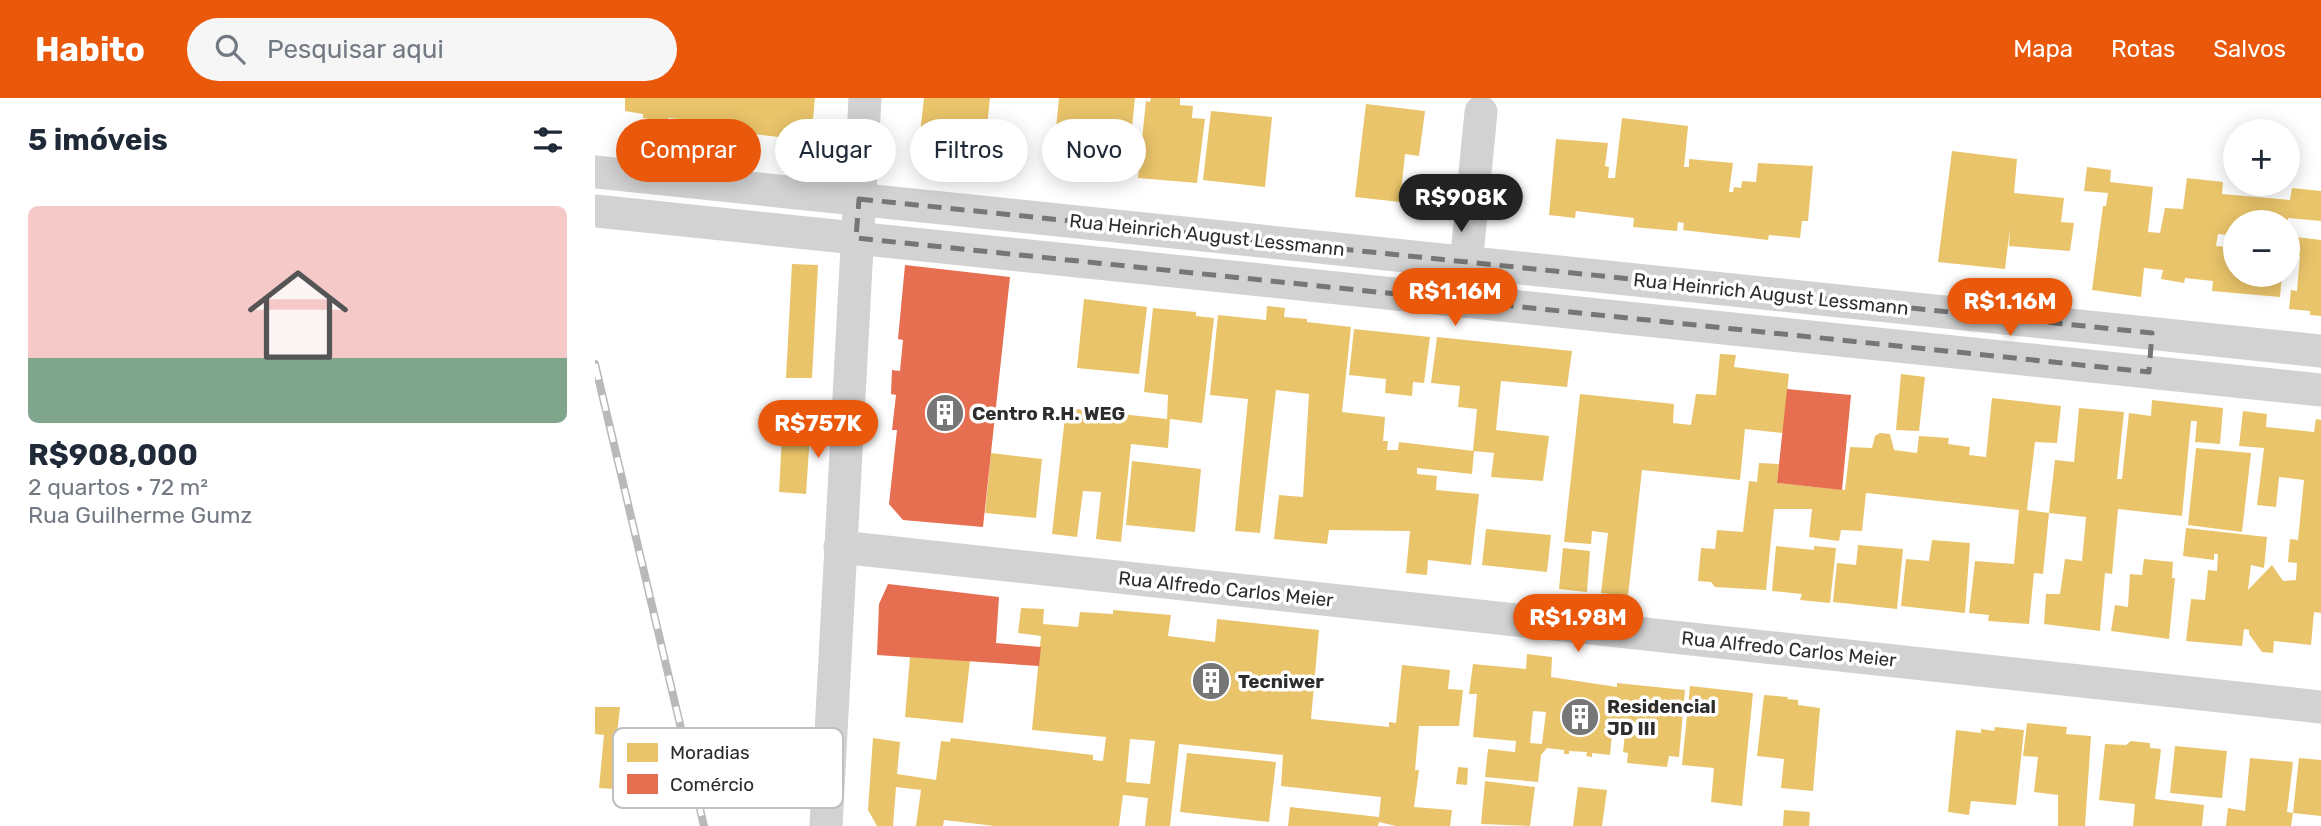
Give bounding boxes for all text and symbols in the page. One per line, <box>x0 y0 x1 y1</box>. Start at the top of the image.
search box <box>187 18 677 81</box>
text: Habito <box>35 30 145 69</box>
icon: search <box>211 30 249 68</box>
text: Pesquisar aqui <box>267 34 444 65</box>
text: Mapa <box>2013 35 2073 63</box>
text: Rotas <box>2111 35 2175 63</box>
text: Salvos <box>2213 35 2286 63</box>
chip: Comprar <box>616 119 761 182</box>
chip: Alugar <box>775 119 896 182</box>
chip: Filtros <box>910 119 1028 182</box>
chip: Novo <box>1042 119 1146 182</box>
map controls <box>2223 119 2300 287</box>
button: + <box>2223 119 2300 196</box>
icon: filters <box>529 121 567 159</box>
text: 5 imóveis <box>28 122 168 158</box>
pin: R$908K <box>1404 174 1518 234</box>
text: R$908K <box>1415 183 1507 211</box>
street label: Rua Heinrich August Lessmann <box>1068 209 1346 261</box>
button: − <box>2223 210 2300 287</box>
icon: home <box>235 252 361 378</box>
pin: R$1.16M <box>1390 268 1520 328</box>
street label: Rua Heinrich August Lessmann <box>1632 268 1910 320</box>
text: R$1.16M <box>1408 277 1502 305</box>
pin: R$1.16M <box>1945 278 2075 338</box>
text: R$1.16M <box>1963 287 2057 315</box>
building icon: Centro R.H. WEG <box>924 392 966 434</box>
pin: R$757K <box>761 400 875 460</box>
place label: Centro R.H. WEG <box>972 402 1125 425</box>
text: R$757K <box>774 409 862 437</box>
text: R$908,000 <box>28 437 198 473</box>
text: 2 quartos · 72 m² <box>28 473 208 501</box>
text: Rua Guilherme Gumz <box>28 501 252 529</box>
street label: Rua Alfredo Carlos Meier <box>1117 566 1335 612</box>
pin: R$1.98M <box>1513 594 1643 654</box>
text: R$1.98M <box>1529 603 1627 631</box>
street label: Rua Alfredo Carlos Meier <box>1680 626 1898 672</box>
building icon: Tecniwer <box>1190 660 1232 702</box>
place label: Tecniwer <box>1238 670 1324 693</box>
place label: Residencial JD III <box>1607 695 1716 740</box>
building icon: Residencial JD III <box>1559 696 1601 738</box>
legend <box>613 728 843 808</box>
text: Moradias <box>670 741 750 764</box>
text: Comércio <box>670 773 754 796</box>

